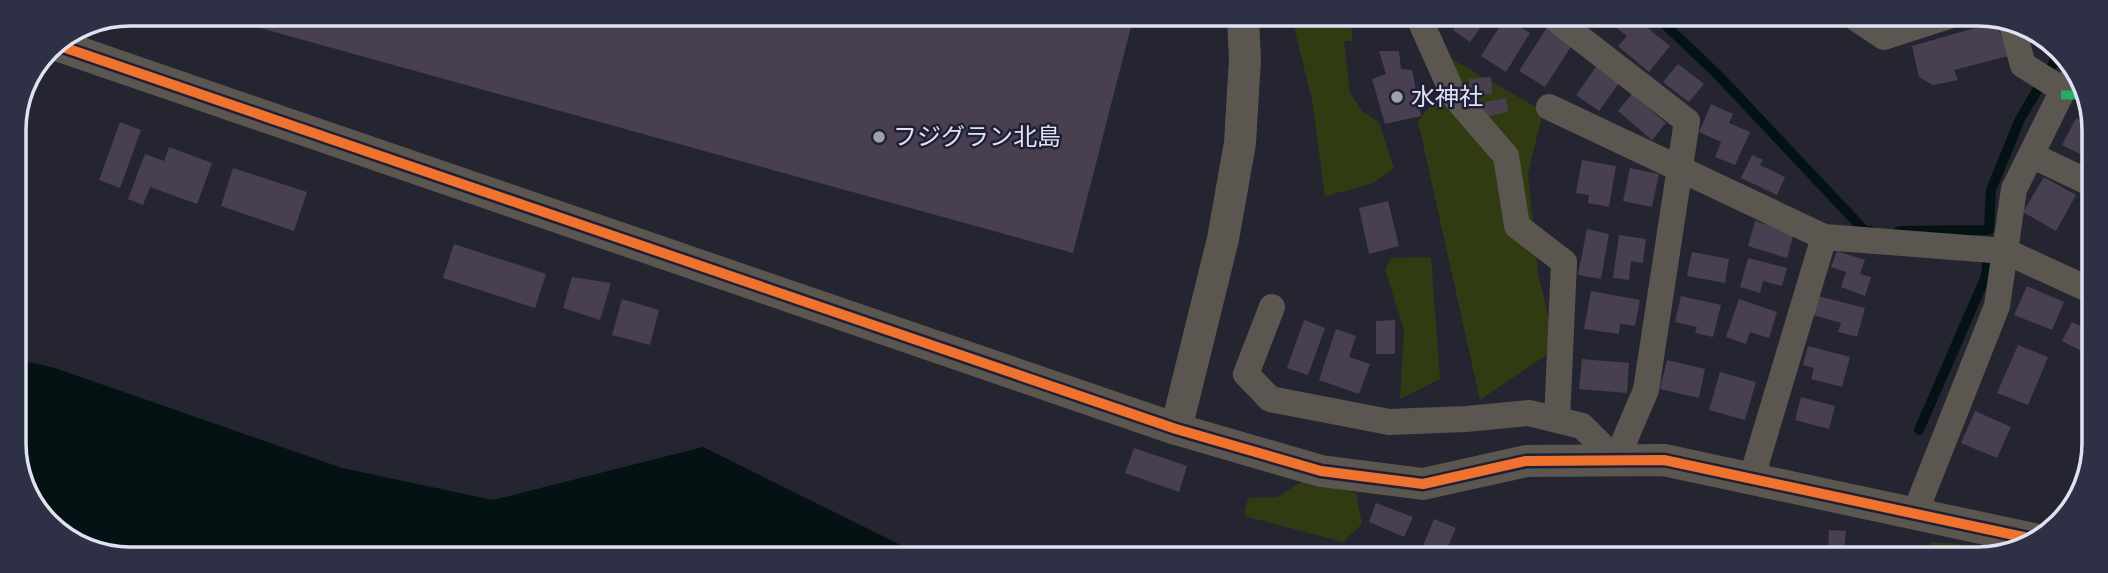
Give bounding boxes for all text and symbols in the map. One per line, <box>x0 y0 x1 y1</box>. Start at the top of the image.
place label: 水神社 <box>1411 81 1483 112</box>
marker: 水神社 <box>1389 89 1405 105</box>
place label: フジグラン北島 <box>893 121 1061 152</box>
marker: フジグラン北島 <box>871 129 887 145</box>

